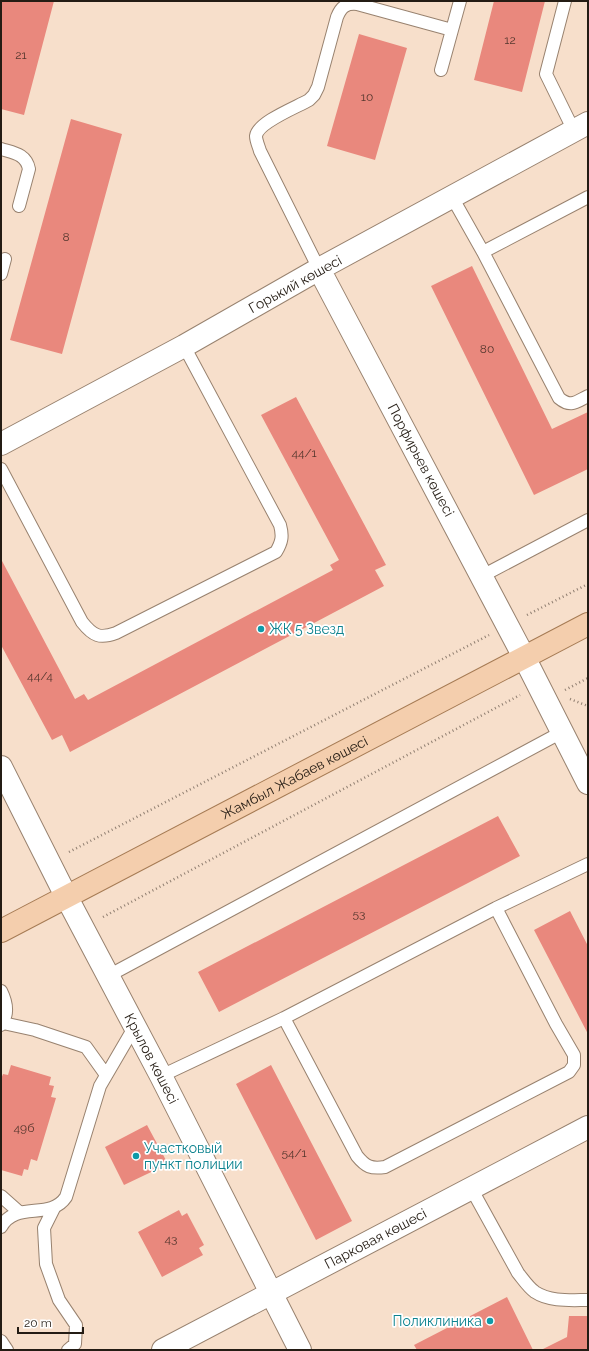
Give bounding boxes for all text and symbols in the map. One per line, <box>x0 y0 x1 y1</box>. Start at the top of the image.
house number: 12 <box>504 33 516 47</box>
house number: 21 <box>15 48 27 62</box>
house number: 10 <box>361 90 373 104</box>
house number: 8 <box>62 230 70 244</box>
street label: Горький көшесі <box>246 252 344 316</box>
house number: 80 <box>480 342 494 356</box>
street label: Порфирьев көшесі <box>385 401 457 519</box>
house number: 44/1 <box>291 446 317 460</box>
place label: ЖК 5 Звезд <box>269 621 344 637</box>
marker: ЖК 5 Звезд <box>256 624 266 634</box>
house number: 44/4 <box>27 669 53 683</box>
street label: Жамбыл Жабаев көшесі <box>218 733 370 822</box>
house number: 53 <box>353 907 365 921</box>
street label: Крылов көшесі <box>121 1010 182 1106</box>
house number: 49б <box>14 1121 34 1135</box>
place label: Участковый пункт полиции <box>144 1140 243 1172</box>
house number: 54/1 <box>281 1146 307 1160</box>
marker: Участковый пункт полиции <box>131 1151 141 1161</box>
street label: Парковая көшесі <box>322 1205 429 1272</box>
house number: 43 <box>165 1232 177 1246</box>
scale bar <box>18 1309 83 1335</box>
place label: Поликлиника <box>392 1313 482 1329</box>
text: 20 m <box>24 1316 52 1330</box>
marker: Поликлиника <box>485 1316 495 1326</box>

